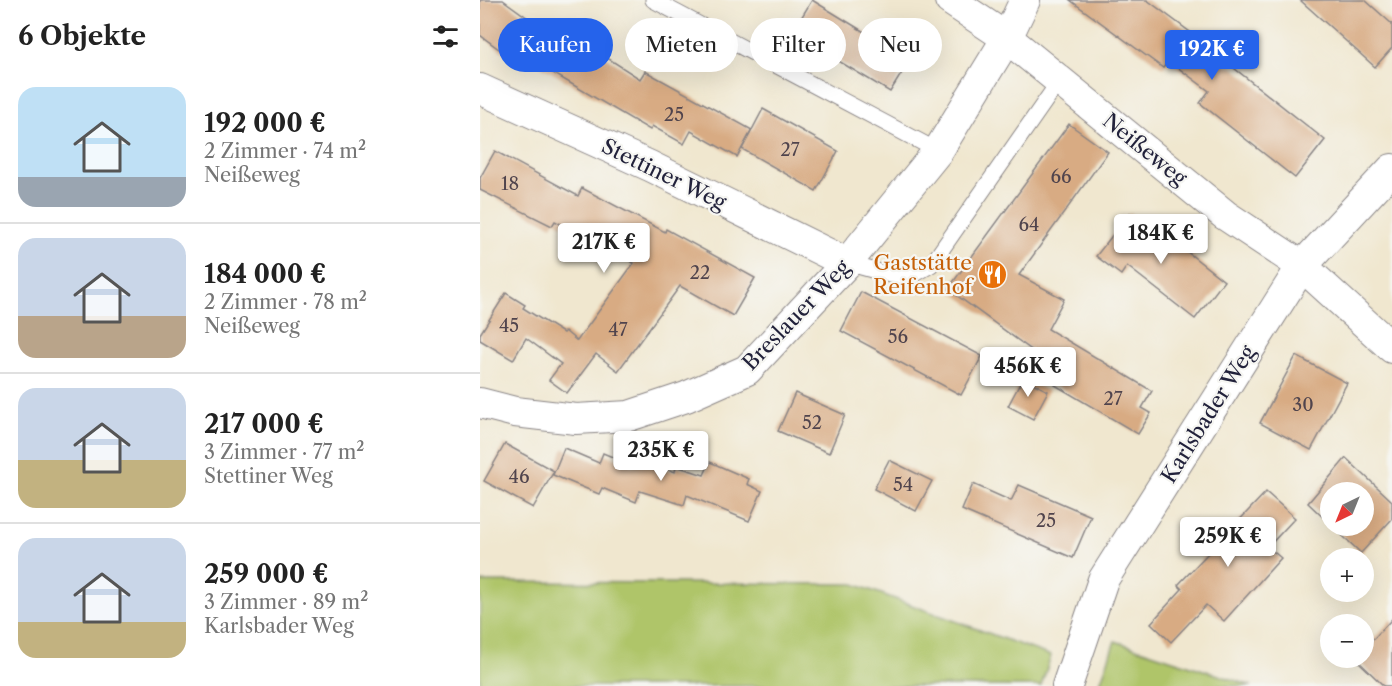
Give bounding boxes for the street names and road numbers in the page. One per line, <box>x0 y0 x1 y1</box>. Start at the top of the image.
street label: Neißeweg <box>1098 108 1193 191</box>
street label: Stettiner Weg <box>598 133 731 215</box>
street label: Breslauer Weg <box>737 254 855 375</box>
street label: Karlsbader Weg <box>1156 340 1261 487</box>

